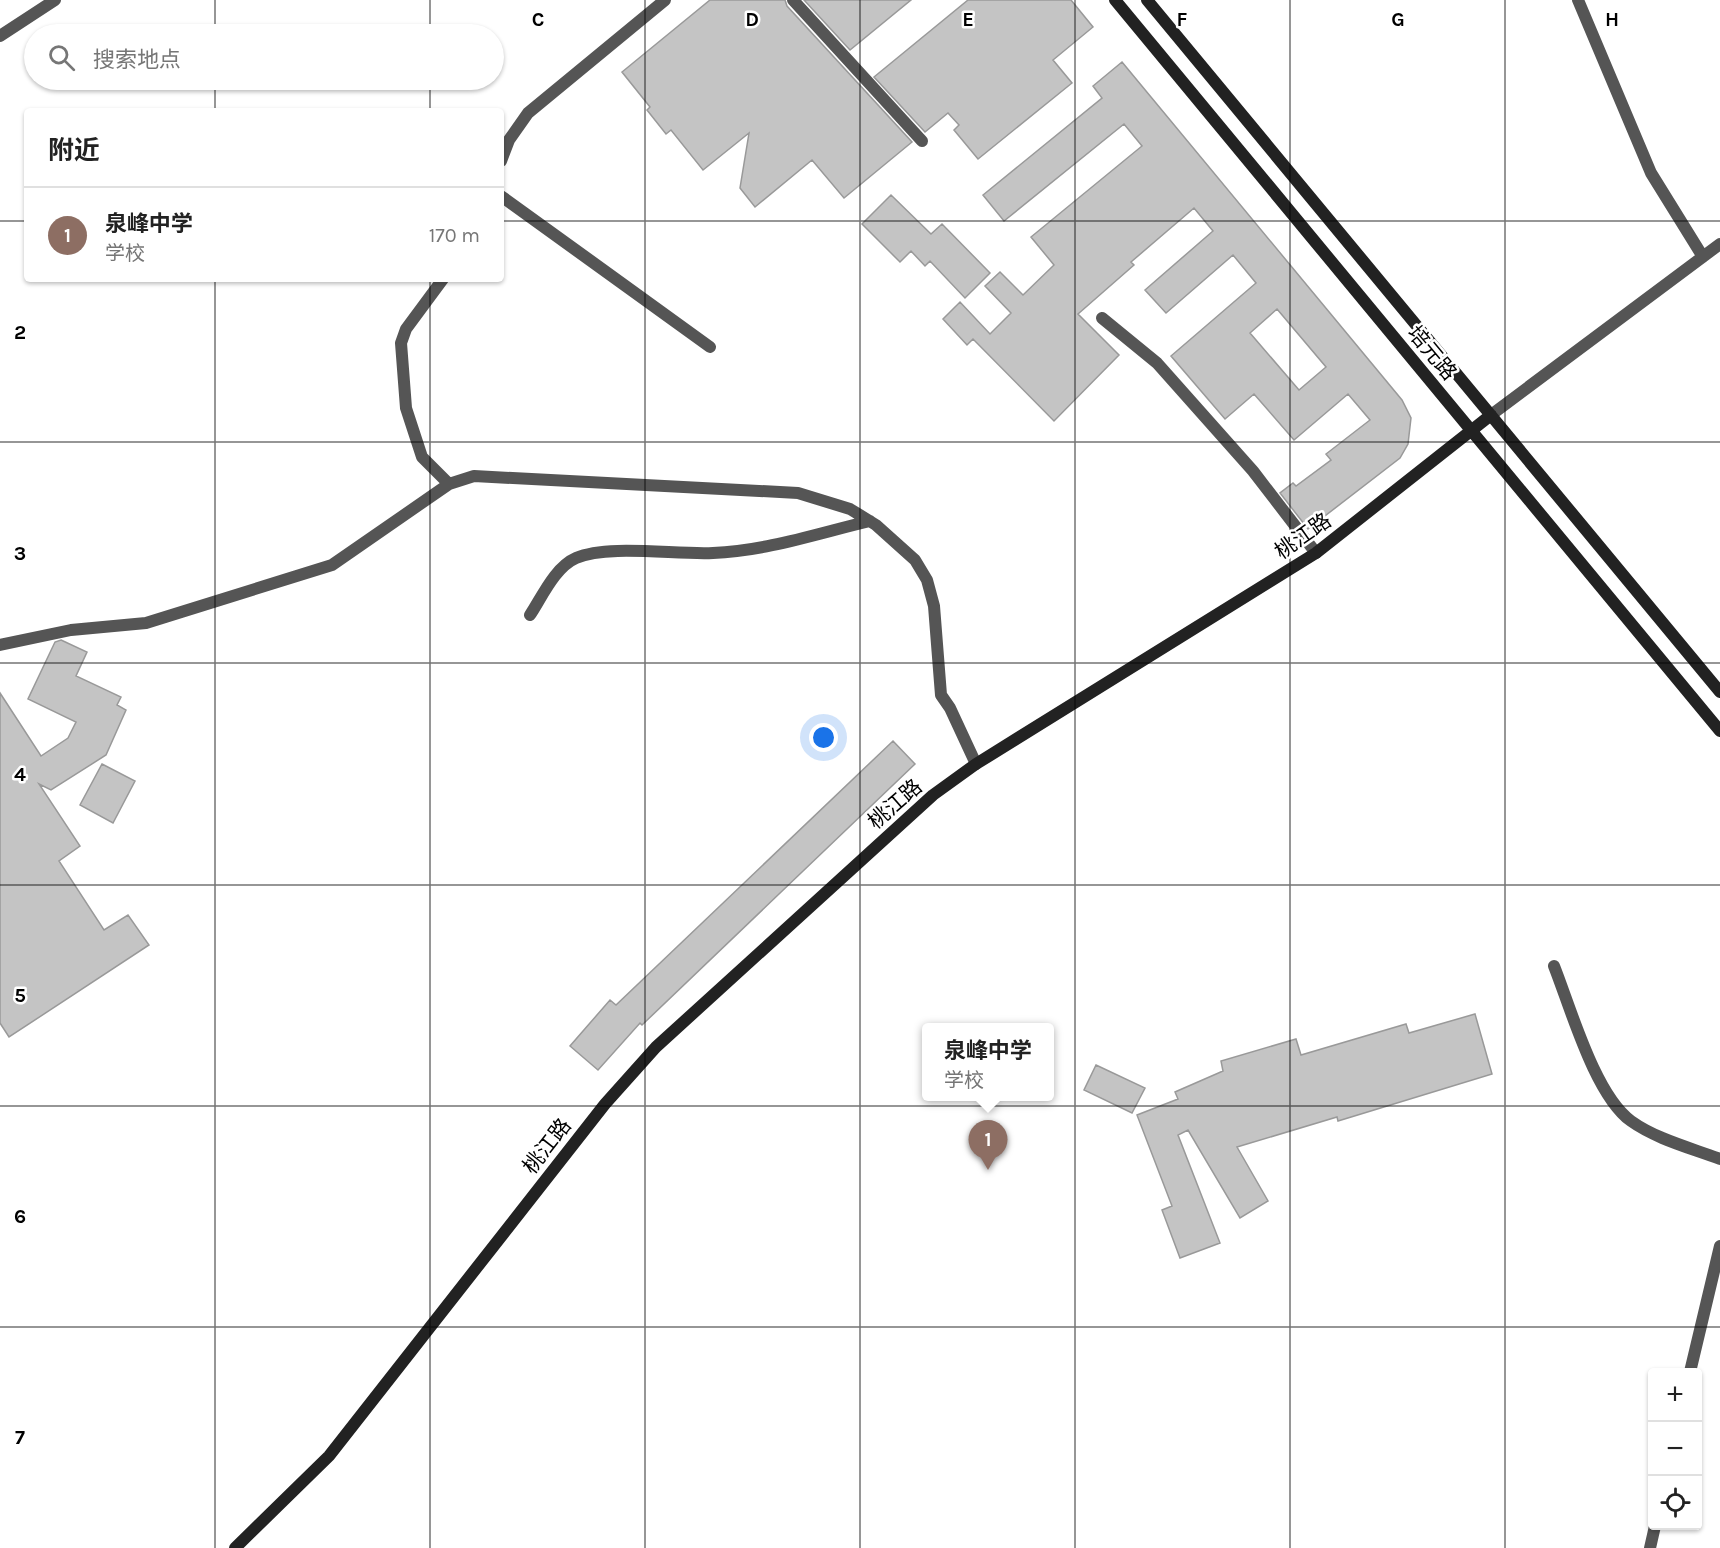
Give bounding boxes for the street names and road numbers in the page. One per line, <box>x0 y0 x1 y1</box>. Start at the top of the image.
street label: 培元路 <box>1403 321 1461 385</box>
street label: 桃江路 <box>1270 508 1336 564</box>
street label: 桃江路 <box>863 774 927 834</box>
street label: 桃江路 <box>518 1114 576 1178</box>

